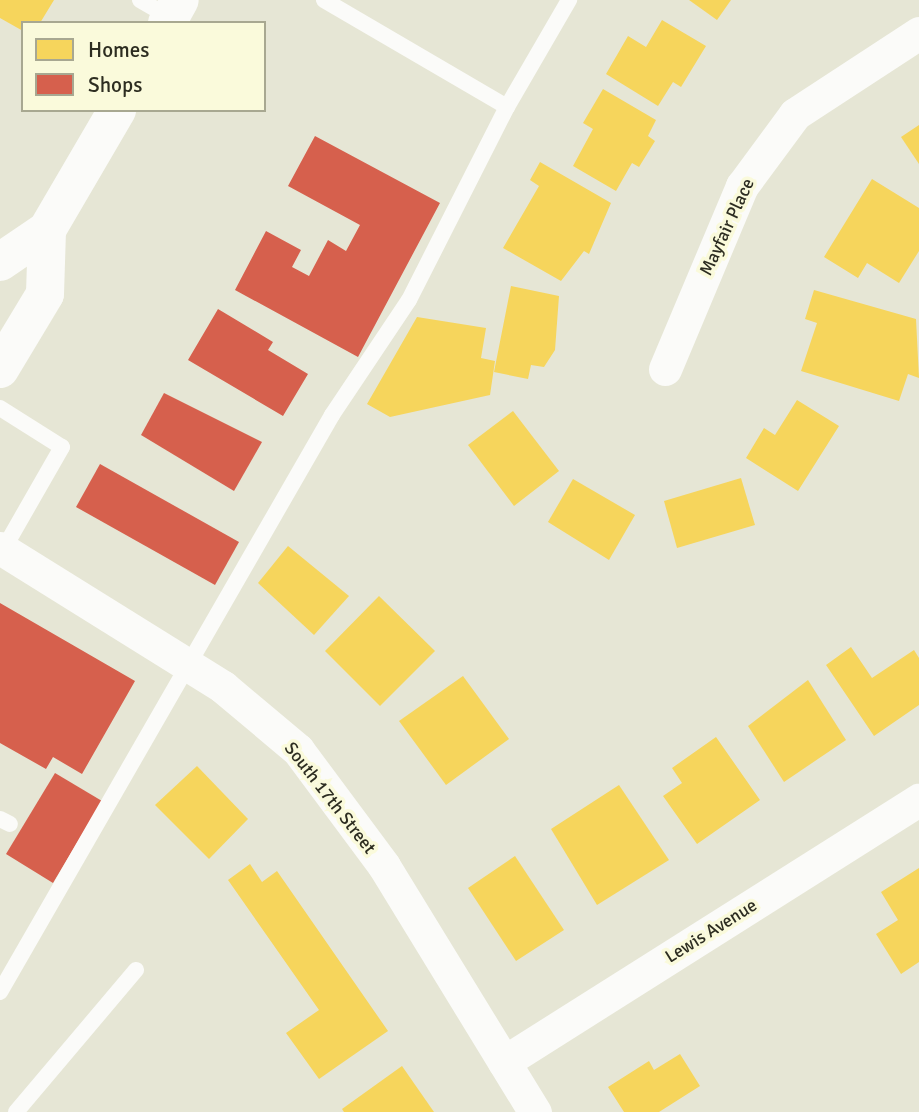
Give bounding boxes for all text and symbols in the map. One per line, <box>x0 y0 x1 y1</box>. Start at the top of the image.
legend <box>21 21 266 112</box>
text: Homes <box>88 37 150 63</box>
text: Shops <box>88 72 142 98</box>
street label: Mayfair Place <box>695 175 759 279</box>
street label: South 17th Street <box>280 738 380 858</box>
street label: Lewis Avenue <box>661 894 761 968</box>

